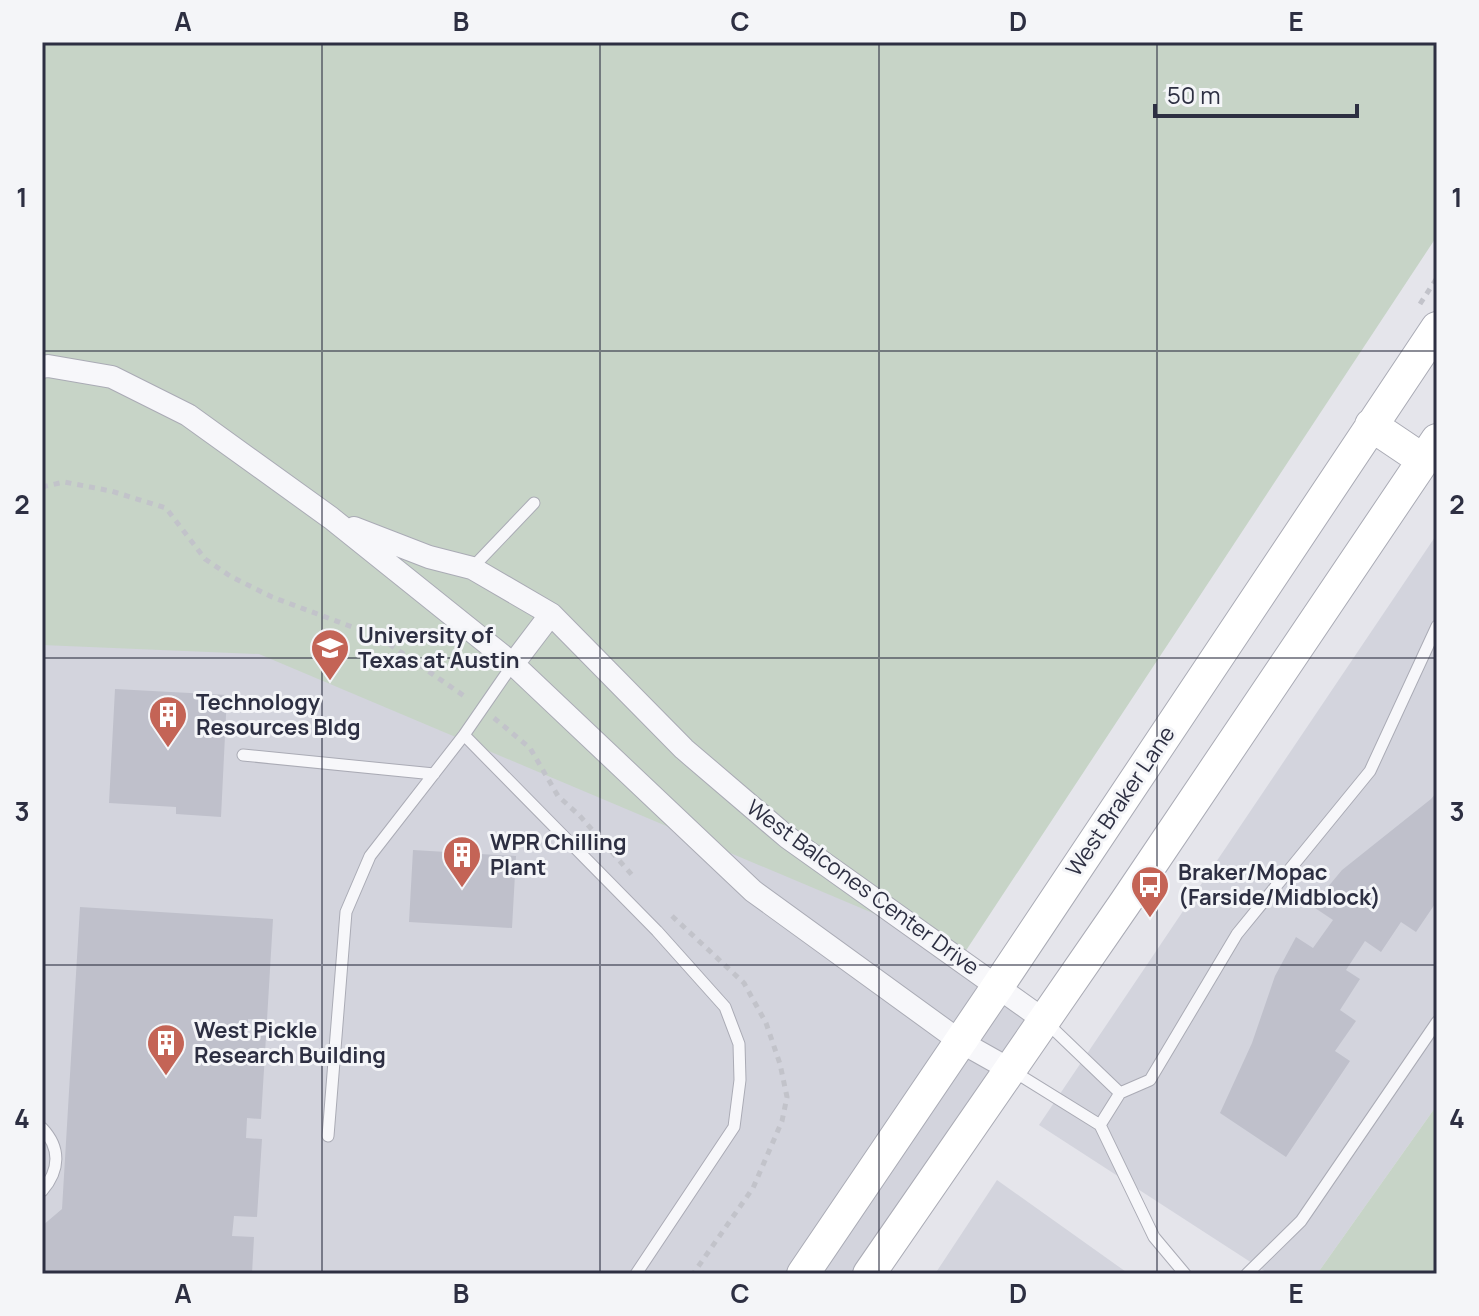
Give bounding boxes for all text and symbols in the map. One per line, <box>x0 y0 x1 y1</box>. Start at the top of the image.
text: A <box>174 3 192 39</box>
text: B <box>453 3 469 39</box>
text: C <box>730 3 750 39</box>
text: D <box>1009 3 1027 39</box>
text: E <box>1288 3 1304 39</box>
scale bar <box>1155 68 1357 118</box>
text: 50 m <box>1167 78 1221 111</box>
text: 1 <box>16 179 28 215</box>
text: 1 <box>1451 179 1463 215</box>
text: 2 <box>14 486 30 522</box>
text: 2 <box>1449 486 1465 522</box>
place label: University of Texas at Austin <box>358 620 520 675</box>
school or university icon: University of Texas at Austin <box>309 627 351 682</box>
place label: Technology Resources Bldg <box>196 687 361 742</box>
building icon: Technology Resources Bldg <box>147 694 189 749</box>
street label: West Braker Lane <box>1059 720 1182 882</box>
street label: West Balcones Center Drive <box>741 792 985 982</box>
text: 3 <box>14 793 30 829</box>
text: 3 <box>1449 793 1465 829</box>
place label: WPR Chilling Plant <box>490 827 626 882</box>
building icon: WPR Chilling Plant <box>441 834 483 889</box>
place label: Braker/Mopac (Farside/Midblock) <box>1178 857 1381 912</box>
bus stop icon: Braker/Mopac (Farside/Midblock) <box>1129 864 1171 919</box>
place label: West Pickle Research Building <box>194 1015 386 1070</box>
building icon: West Pickle Research Building <box>145 1022 187 1077</box>
text: 4 <box>14 1100 30 1136</box>
text: 4 <box>1449 1100 1465 1136</box>
text: A <box>174 1275 192 1311</box>
text: B <box>453 1275 469 1311</box>
text: C <box>730 1275 750 1311</box>
text: D <box>1009 1275 1027 1311</box>
text: E <box>1288 1275 1304 1311</box>

